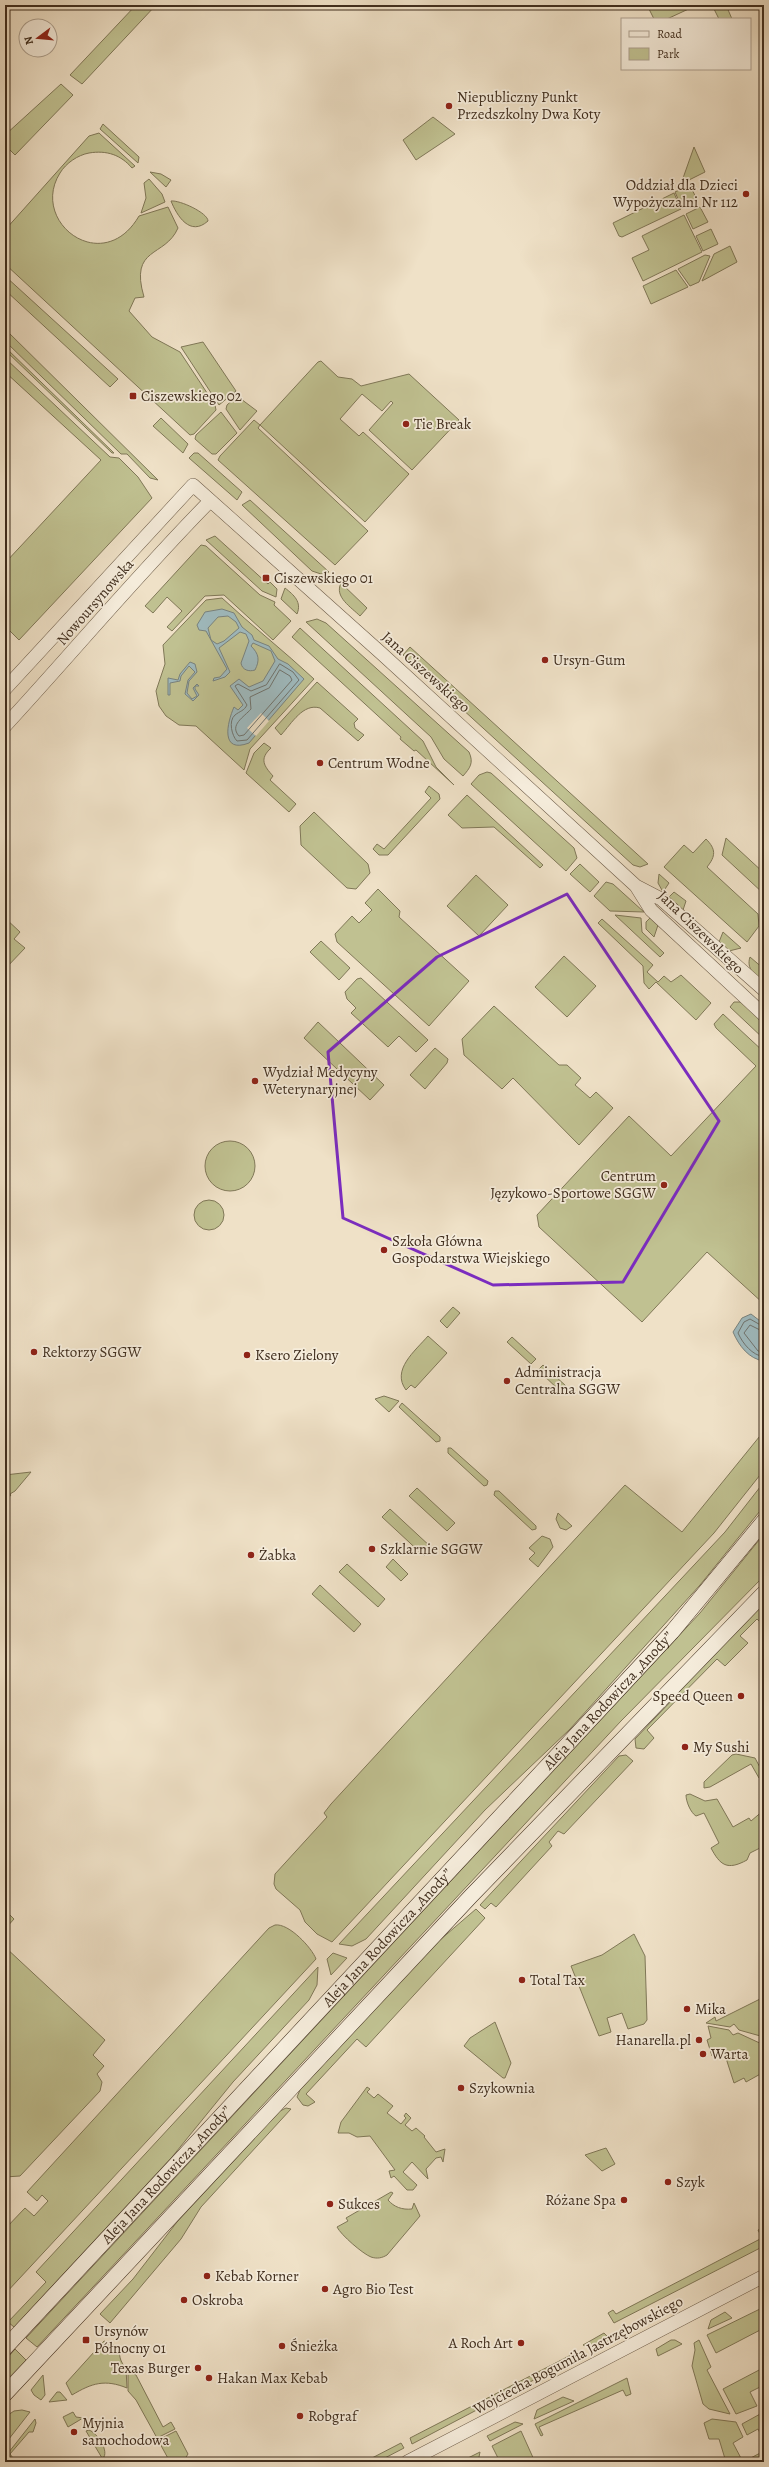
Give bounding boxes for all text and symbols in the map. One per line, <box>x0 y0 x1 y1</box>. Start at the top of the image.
north arrow <box>18 18 58 58</box>
legend <box>621 18 751 70</box>
text: Road <box>657 26 683 42</box>
text: N <box>21 35 37 47</box>
text: Park <box>657 46 680 62</box>
place label: Niepubliczny Punkt Przedszkolny Dwa Koty <box>457 87 601 124</box>
marker: Niepubliczny Punkt Przedszkolny Dwa Koty <box>444 101 454 111</box>
place label: Oddział dla Dzieci Wypożyczalni Nr 112 <box>612 175 738 212</box>
marker: Oddział dla Dzieci Wypożyczalni Nr 112 <box>741 189 751 199</box>
place label: Ciszewskiego 02 <box>141 386 242 406</box>
marker: Ciszewskiego 02 <box>128 391 138 401</box>
place label: Tie Break <box>414 414 472 434</box>
marker: Tie Break <box>401 419 411 429</box>
street label: Nowoursynowska <box>52 555 138 649</box>
place label: Ciszewskiego 01 <box>274 568 373 588</box>
marker: Ciszewskiego 01 <box>261 573 271 583</box>
street label: Jana Ciszewskiego <box>378 627 474 717</box>
place label: Ursyn-Gum <box>553 650 626 670</box>
marker: Ursyn-Gum <box>540 655 550 665</box>
place label: Centrum Wodne <box>328 753 430 773</box>
marker: Centrum Wodne <box>315 758 325 768</box>
street label: Jana Ciszewskiego <box>654 886 748 978</box>
place label: Wydział Medycyny Weterynaryjnej <box>262 1062 378 1099</box>
marker: Wydział Medycyny Weterynaryjnej <box>250 1076 260 1086</box>
place label: Centrum Językowo-Sportowe SGGW <box>490 1166 657 1203</box>
marker: Centrum Językowo-Sportowe SGGW <box>659 1180 669 1190</box>
place label: Szkoła Główna Gospodarstwa Wiejskiego <box>392 1231 550 1268</box>
marker: Szkoła Główna Gospodarstwa Wiejskiego <box>379 1245 389 1255</box>
place label: Rektorzy SGGW <box>42 1342 142 1362</box>
place label: Ksero Zielony <box>255 1345 339 1365</box>
marker: Rektorzy SGGW <box>29 1347 39 1357</box>
marker: Ksero Zielony <box>242 1350 252 1360</box>
place label: Administracja Centralna SGGW <box>514 1362 620 1399</box>
marker: Administracja Centralna SGGW <box>502 1376 512 1386</box>
place label: Szklarnie SGGW <box>380 1539 483 1559</box>
marker: Szklarnie SGGW <box>367 1544 377 1554</box>
place label: Żabka <box>259 1545 296 1565</box>
marker: Żabka <box>246 1550 256 1560</box>
street label: Aleja Jana Rodowicza „Anody” <box>538 1627 678 1775</box>
place label: Speed Queen <box>652 1686 733 1706</box>
marker: Speed Queen <box>736 1691 746 1701</box>
place label: My Sushi <box>693 1737 749 1757</box>
marker: My Sushi <box>680 1742 690 1752</box>
street label: Aleja Jana Rodowicza „Anody” <box>317 1864 457 2012</box>
place label: Total Tax <box>530 1970 585 1990</box>
marker: Total Tax <box>517 1975 527 1985</box>
place label: Mika <box>695 1999 726 2019</box>
marker: Mika <box>682 2004 692 2014</box>
place label: Hanarella.pl <box>615 2030 691 2050</box>
marker: Hanarella.pl <box>694 2035 704 2045</box>
place label: Warta <box>710 2044 748 2064</box>
marker: Warta <box>698 2049 708 2059</box>
place label: Szykownia <box>469 2078 535 2098</box>
marker: Szykownia <box>456 2083 466 2093</box>
street label: Aleja Jana Rodowicza „Anody” <box>96 2101 236 2249</box>
place label: Szyk <box>676 2172 706 2192</box>
marker: Szyk <box>663 2177 673 2187</box>
place label: Różane Spa <box>545 2190 616 2210</box>
place label: Sukces <box>338 2194 380 2214</box>
marker: Różane Spa <box>619 2195 629 2205</box>
marker: Sukces <box>325 2199 335 2209</box>
place label: Kebab Korner <box>215 2266 299 2286</box>
marker: Kebab Korner <box>202 2271 212 2281</box>
place label: Agro Bio Test <box>332 2279 414 2299</box>
marker: Agro Bio Test <box>320 2284 330 2294</box>
place label: Oskroba <box>192 2290 244 2310</box>
street label: Wojciecha Bogumiła Jastrzębowskiego <box>469 2291 686 2419</box>
marker: Oskroba <box>179 2295 189 2305</box>
place label: Ursynów Północny 01 <box>94 2321 166 2358</box>
place label: A Roch Art <box>448 2333 513 2353</box>
marker: Ursynów Północny 01 <box>81 2335 91 2345</box>
place label: Śnieżka <box>290 2336 338 2356</box>
marker: A Roch Art <box>516 2338 526 2348</box>
marker: Śnieżka <box>277 2341 287 2351</box>
place label: Texas Burger <box>111 2358 190 2378</box>
marker: Texas Burger <box>193 2363 203 2373</box>
place label: Hakan Max Kebab <box>217 2368 328 2388</box>
marker: Hakan Max Kebab <box>204 2373 214 2383</box>
place label: Robgraf <box>308 2406 359 2426</box>
marker: Robgraf <box>295 2411 305 2421</box>
place label: Myjnia samochodowa <box>82 2413 169 2450</box>
marker: Myjnia samochodowa <box>69 2427 79 2437</box>

